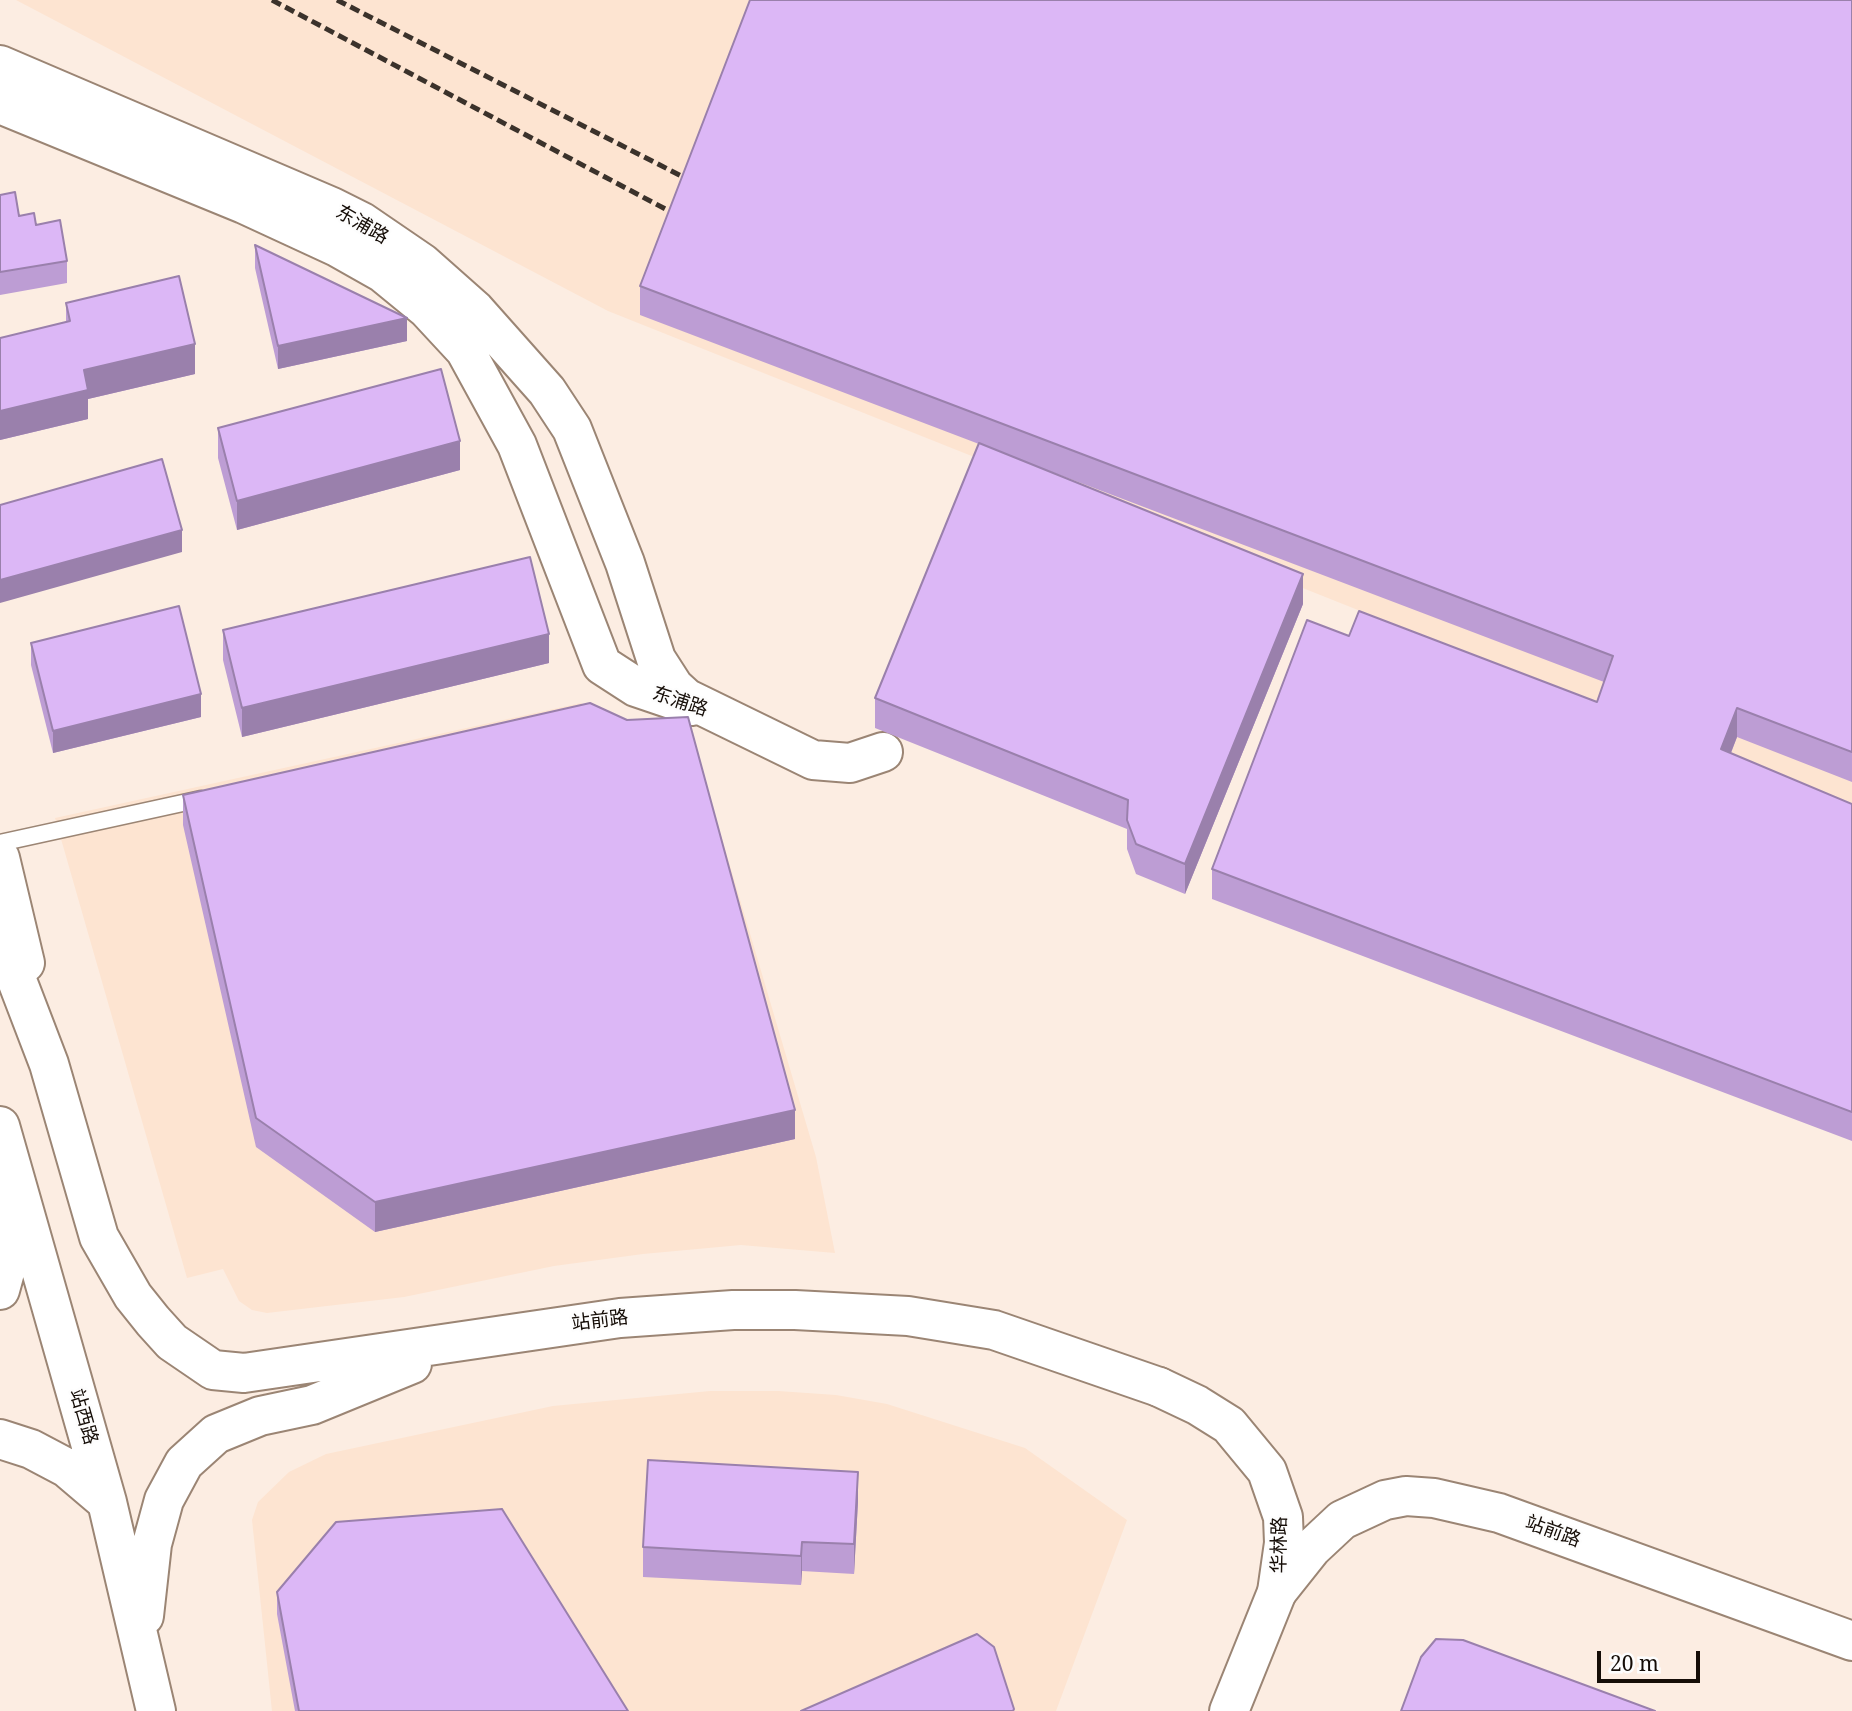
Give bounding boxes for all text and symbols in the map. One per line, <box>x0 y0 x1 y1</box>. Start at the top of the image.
street label: 东浦路 <box>332 201 392 249</box>
street label: 东浦路 <box>649 682 711 722</box>
street label: 站前路 <box>570 1306 630 1336</box>
street label: 站西路 <box>64 1386 102 1448</box>
street label: 站前路 <box>1522 1512 1584 1552</box>
street label: 华林路 <box>1268 1516 1292 1574</box>
scale bar <box>1600 1638 1703 1682</box>
text: 20 m <box>1610 1649 1659 1677</box>

